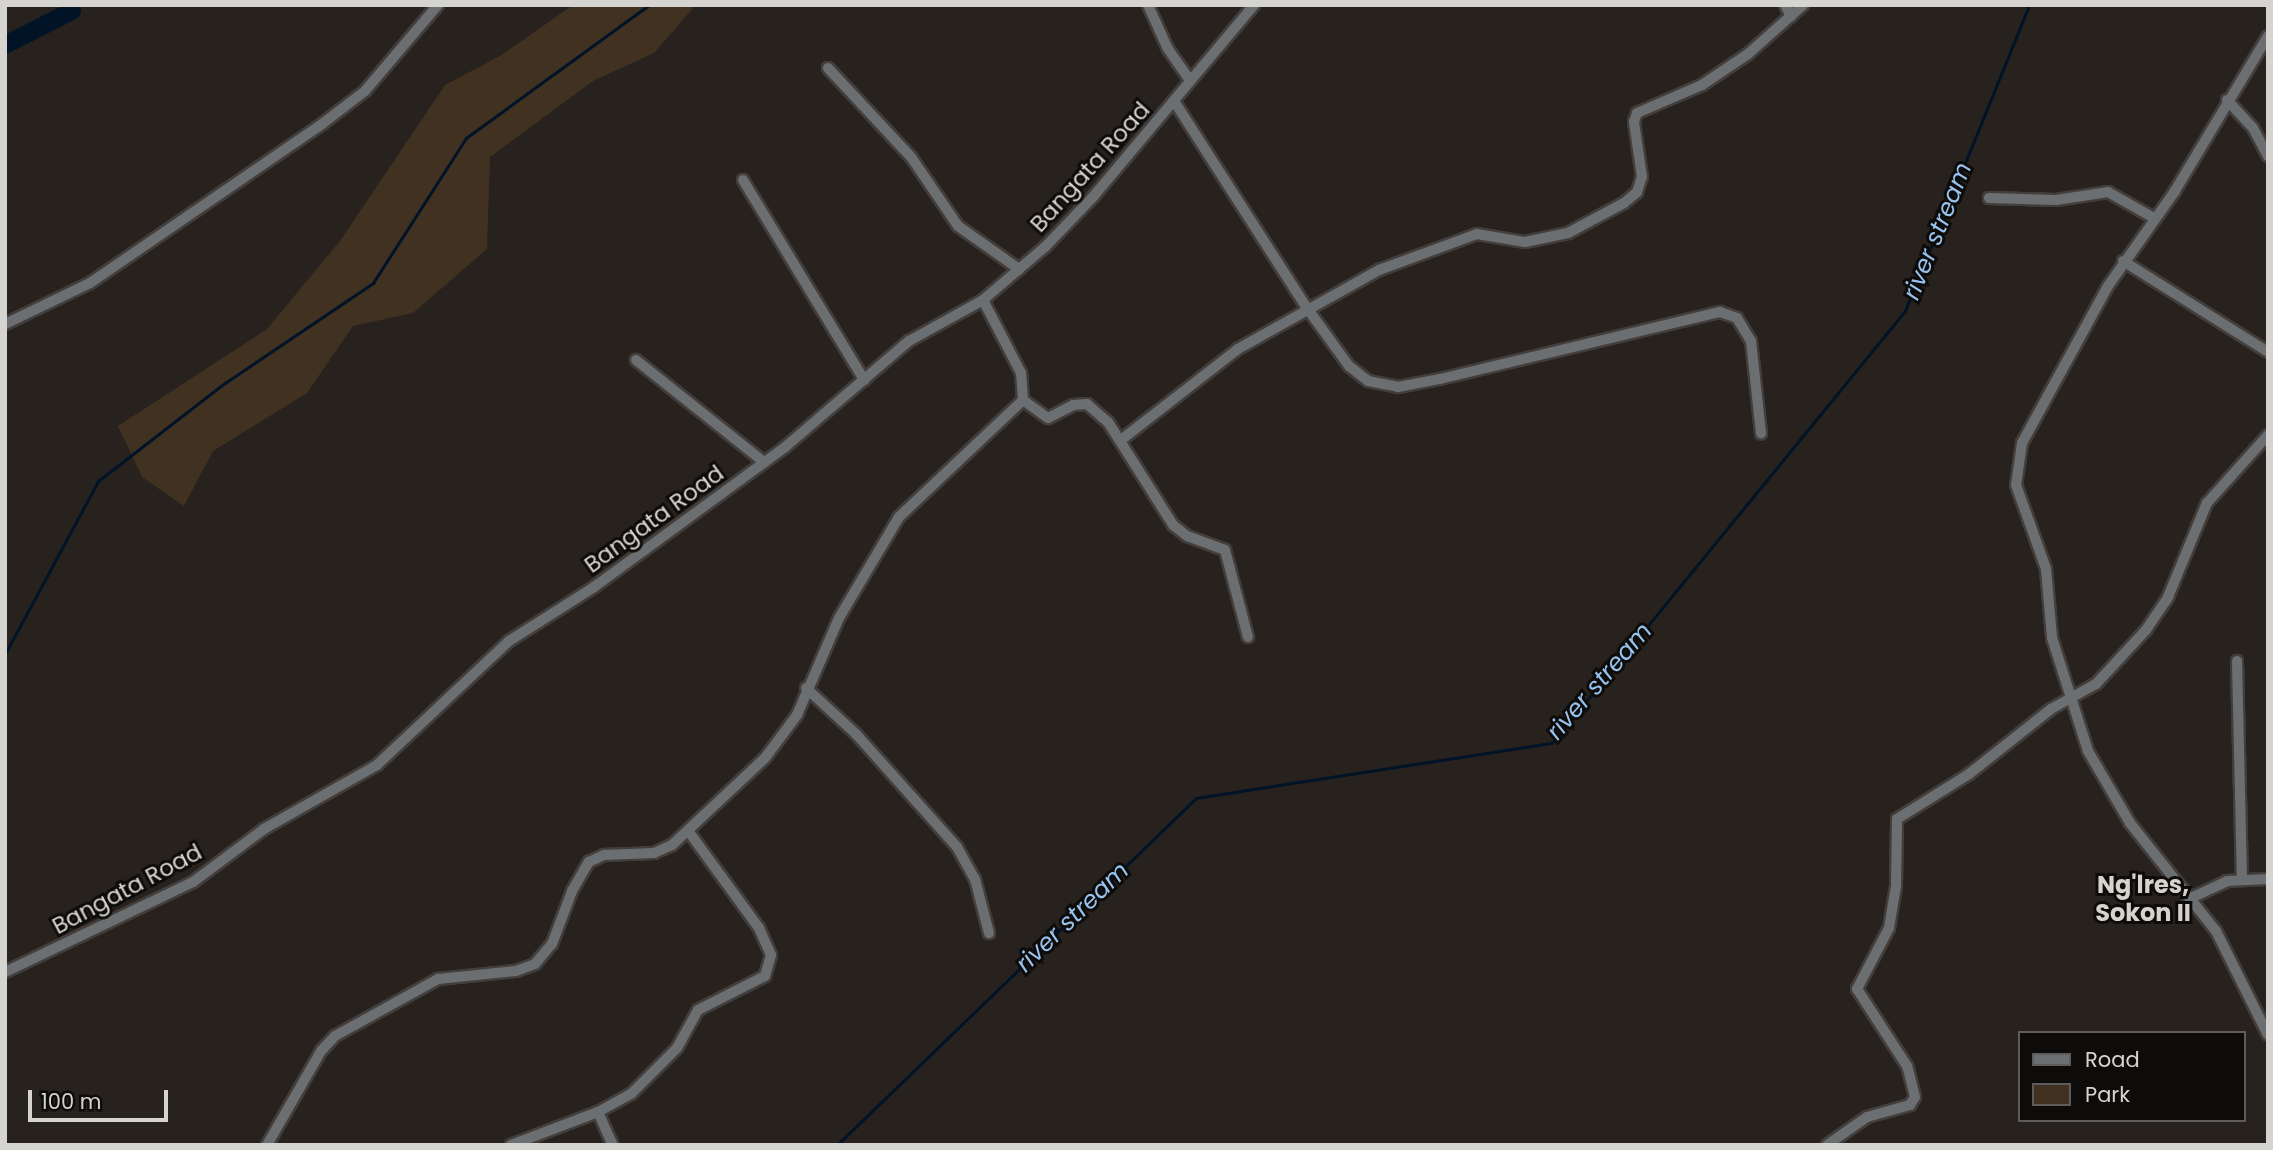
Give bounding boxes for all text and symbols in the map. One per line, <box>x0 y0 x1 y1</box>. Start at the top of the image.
street label: Bangata Road <box>1024 96 1156 238</box>
water label: river stream <box>1896 158 1978 304</box>
street label: Bangata Road <box>579 459 729 579</box>
water label: river stream <box>1540 617 1658 745</box>
street label: Bangata Road <box>48 838 206 940</box>
water label: river stream <box>1010 856 1134 978</box>
district label: Ng'lres, Sokon II <box>2095 871 2191 927</box>
legend <box>2018 1031 2245 1122</box>
text: Road <box>2085 1045 2140 1074</box>
scale bar <box>32 1076 172 1120</box>
text: Park <box>2085 1080 2130 1109</box>
text: 100 m <box>41 1087 101 1116</box>

